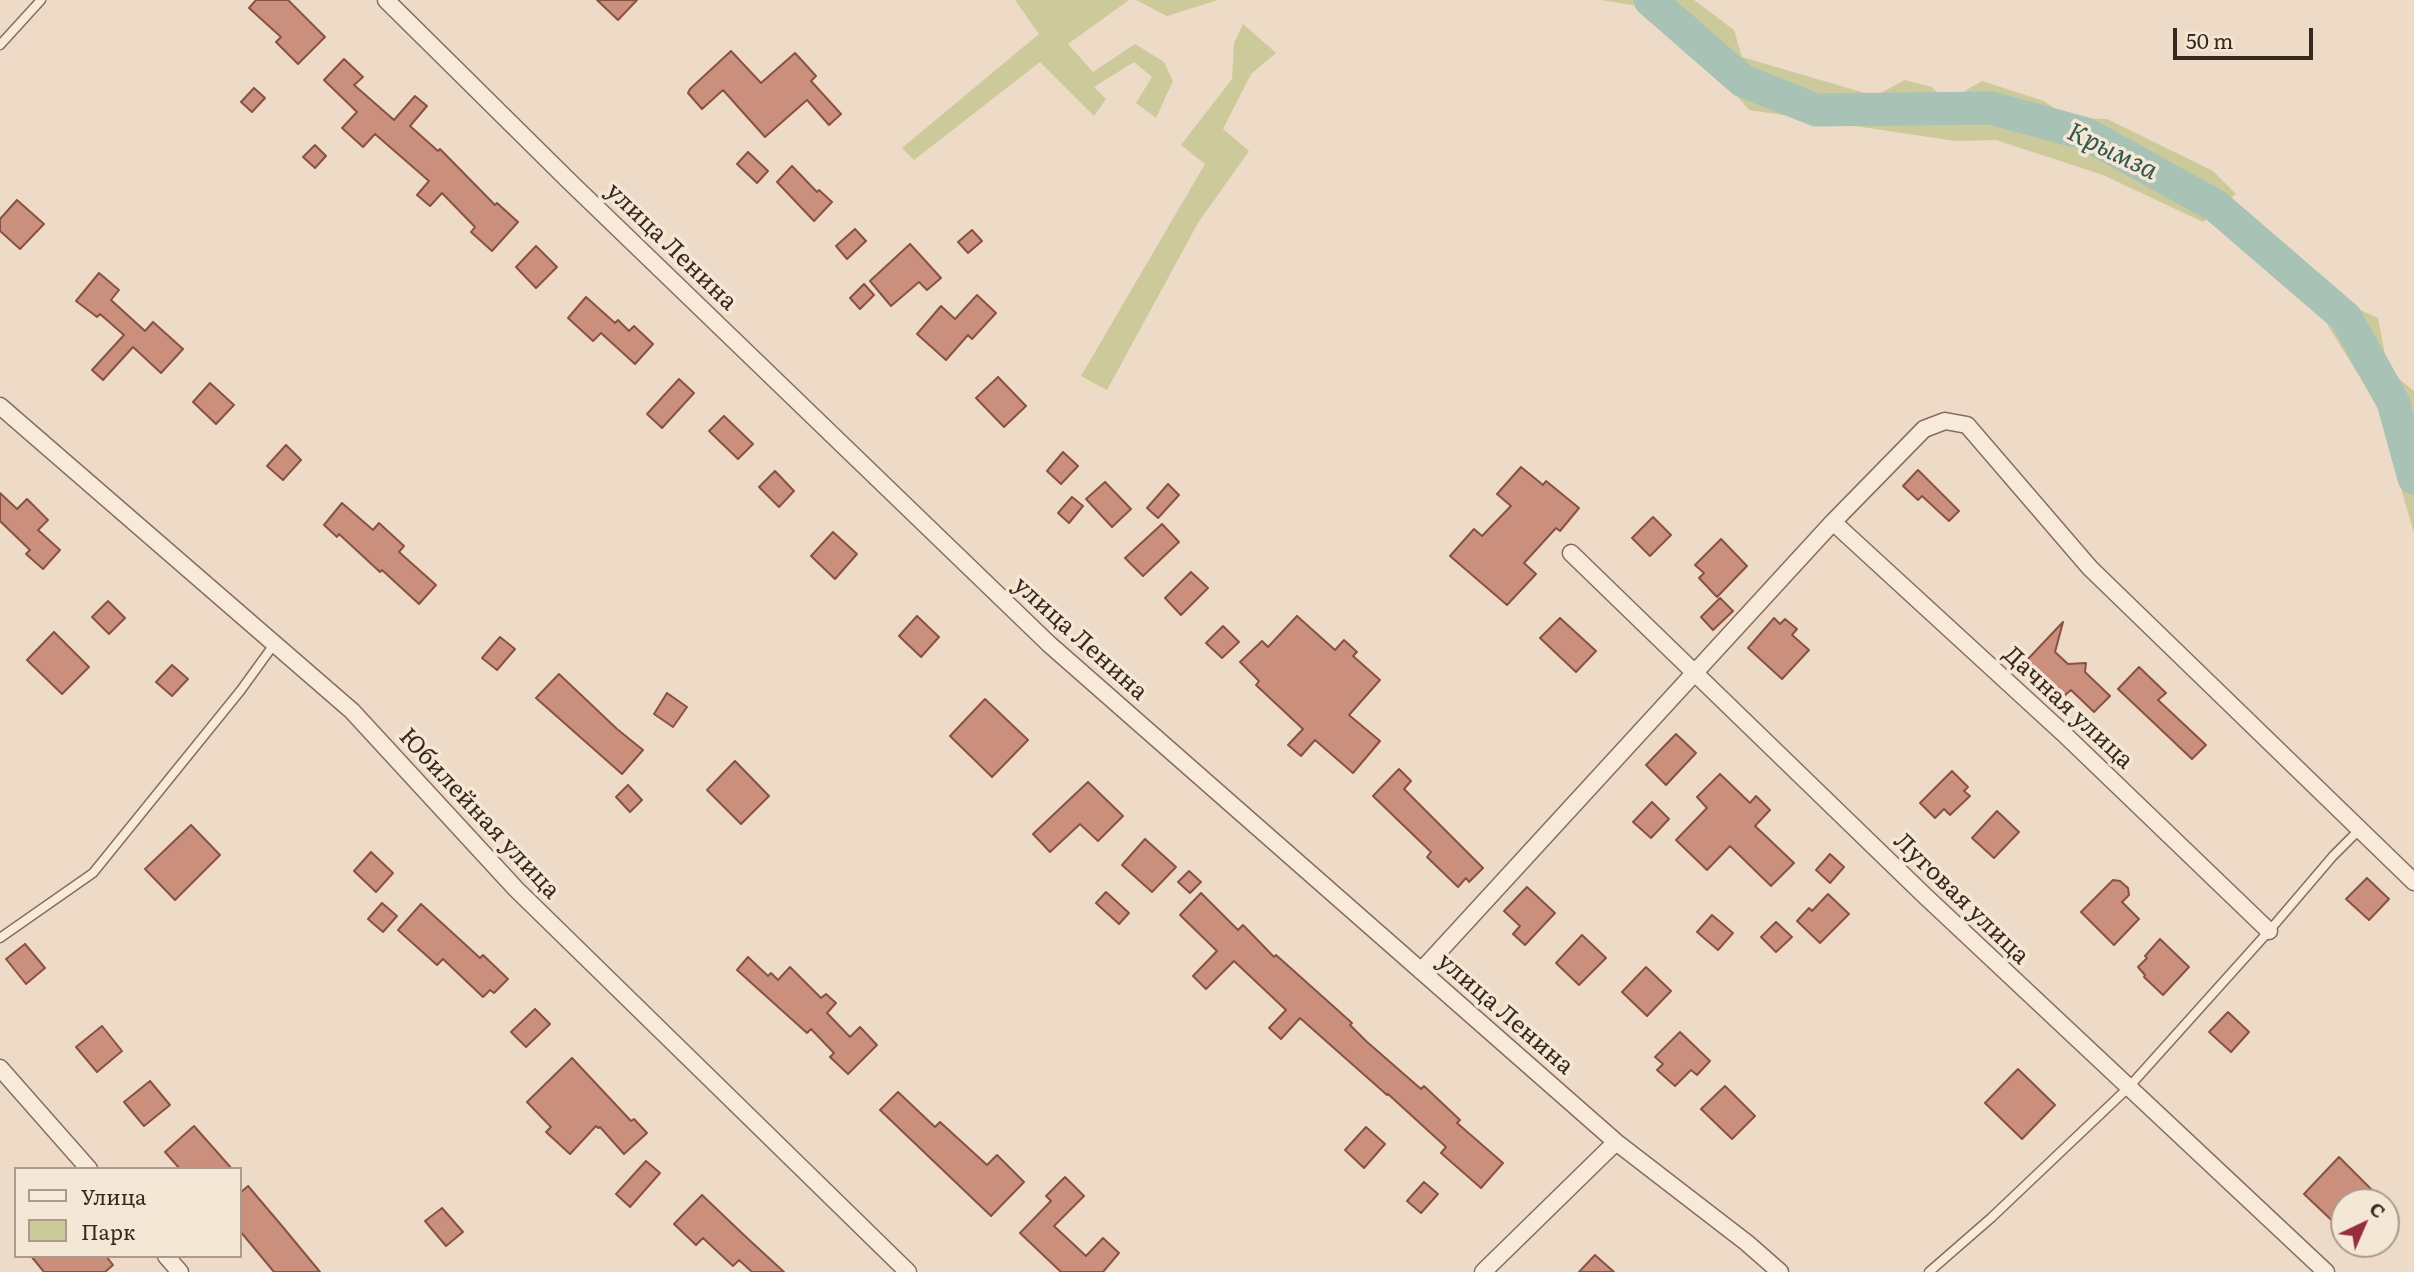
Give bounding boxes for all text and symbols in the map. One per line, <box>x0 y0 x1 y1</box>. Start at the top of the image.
scale bar <box>2176 14 2316 58</box>
text: 50 m <box>2186 24 2233 55</box>
water label: Крымза <box>2062 117 2162 187</box>
street label: улица Ленина <box>599 177 743 317</box>
street label: улица Ленина <box>1007 571 1153 707</box>
street label: Дачная улица <box>1997 640 2139 776</box>
street label: Юбилейная улица <box>392 723 566 905</box>
street label: Луговая улица <box>1887 827 2035 971</box>
street label: улица Ленина <box>1431 947 1579 1081</box>
legend <box>14 1167 242 1258</box>
text: Улица <box>81 1180 146 1211</box>
north arrow <box>2330 1188 2400 1258</box>
text: С <box>2364 1195 2393 1224</box>
text: Парк <box>81 1215 135 1246</box>

